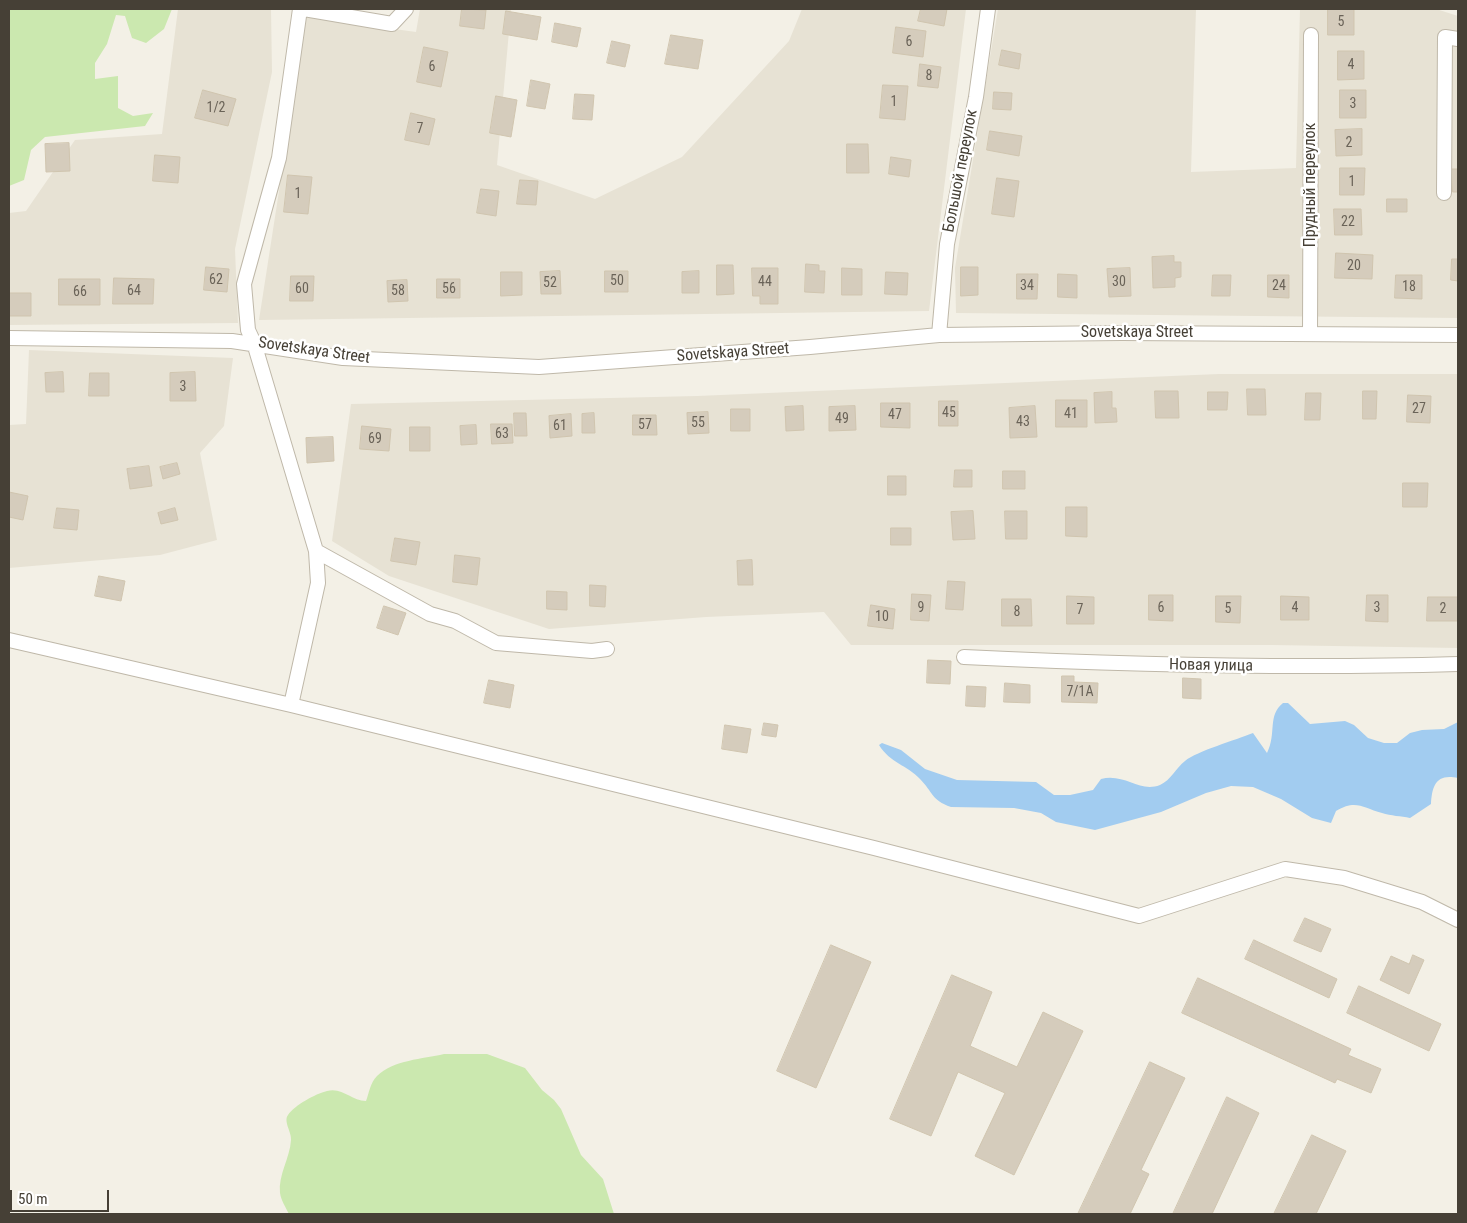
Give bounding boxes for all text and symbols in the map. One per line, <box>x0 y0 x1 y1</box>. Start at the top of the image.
house number: 5 <box>1338 14 1344 30</box>
house number: 6 <box>906 34 912 50</box>
house number: 4 <box>1348 57 1354 73</box>
house number: 6 <box>429 59 435 75</box>
house number: 8 <box>926 68 932 84</box>
house number: 1 <box>891 94 897 110</box>
house number: 3 <box>1350 96 1356 112</box>
house number: 1/2 <box>206 100 226 116</box>
street label: Большой переулок <box>940 108 982 234</box>
house number: 7 <box>417 121 423 137</box>
street label: Прудный переулок <box>1301 123 1321 247</box>
house number: 2 <box>1346 135 1352 151</box>
house number: 1 <box>1349 174 1355 190</box>
house number: 1 <box>295 186 301 202</box>
house number: 22 <box>1341 214 1355 230</box>
house number: 20 <box>1347 258 1361 274</box>
house number: 62 <box>209 272 223 288</box>
house number: 50 <box>610 273 624 289</box>
house number: 44 <box>758 274 772 290</box>
house number: 30 <box>1112 274 1126 290</box>
house number: 52 <box>543 275 557 291</box>
house number: 34 <box>1020 278 1034 294</box>
house number: 24 <box>1272 278 1286 294</box>
house number: 18 <box>1402 279 1416 295</box>
house number: 60 <box>295 281 309 297</box>
house number: 56 <box>442 281 456 297</box>
house number: 64 <box>127 283 141 299</box>
house number: 58 <box>391 283 405 299</box>
house number: 66 <box>73 284 87 300</box>
street label: Sovetskaya Street <box>1081 323 1193 343</box>
street label: Sovetskaya Street <box>257 334 371 368</box>
street label: Sovetskaya Street <box>676 339 790 367</box>
house number: 3 <box>180 379 186 395</box>
house number: 27 <box>1412 401 1426 417</box>
house number: 45 <box>942 405 956 421</box>
house number: 41 <box>1064 406 1078 422</box>
house number: 47 <box>888 407 902 423</box>
house number: 49 <box>835 411 849 427</box>
house number: 43 <box>1016 414 1030 430</box>
house number: 55 <box>691 415 705 431</box>
house number: 57 <box>638 417 652 433</box>
house number: 61 <box>553 418 567 434</box>
house number: 63 <box>495 426 509 442</box>
house number: 69 <box>368 431 382 447</box>
house number: 9 <box>918 600 924 616</box>
house number: 6 <box>1158 600 1164 616</box>
house number: 4 <box>1292 600 1298 616</box>
house number: 3 <box>1374 600 1380 616</box>
house number: 5 <box>1225 601 1231 617</box>
house number: 2 <box>1440 601 1446 617</box>
house number: 7 <box>1077 602 1083 618</box>
house number: 8 <box>1014 604 1020 620</box>
house number: 10 <box>875 609 889 625</box>
street label: Новая улица <box>1169 656 1253 676</box>
house number: 7/1А <box>1066 684 1094 700</box>
scale bar <box>12 1180 111 1212</box>
text: 50 m <box>18 1190 48 1208</box>

